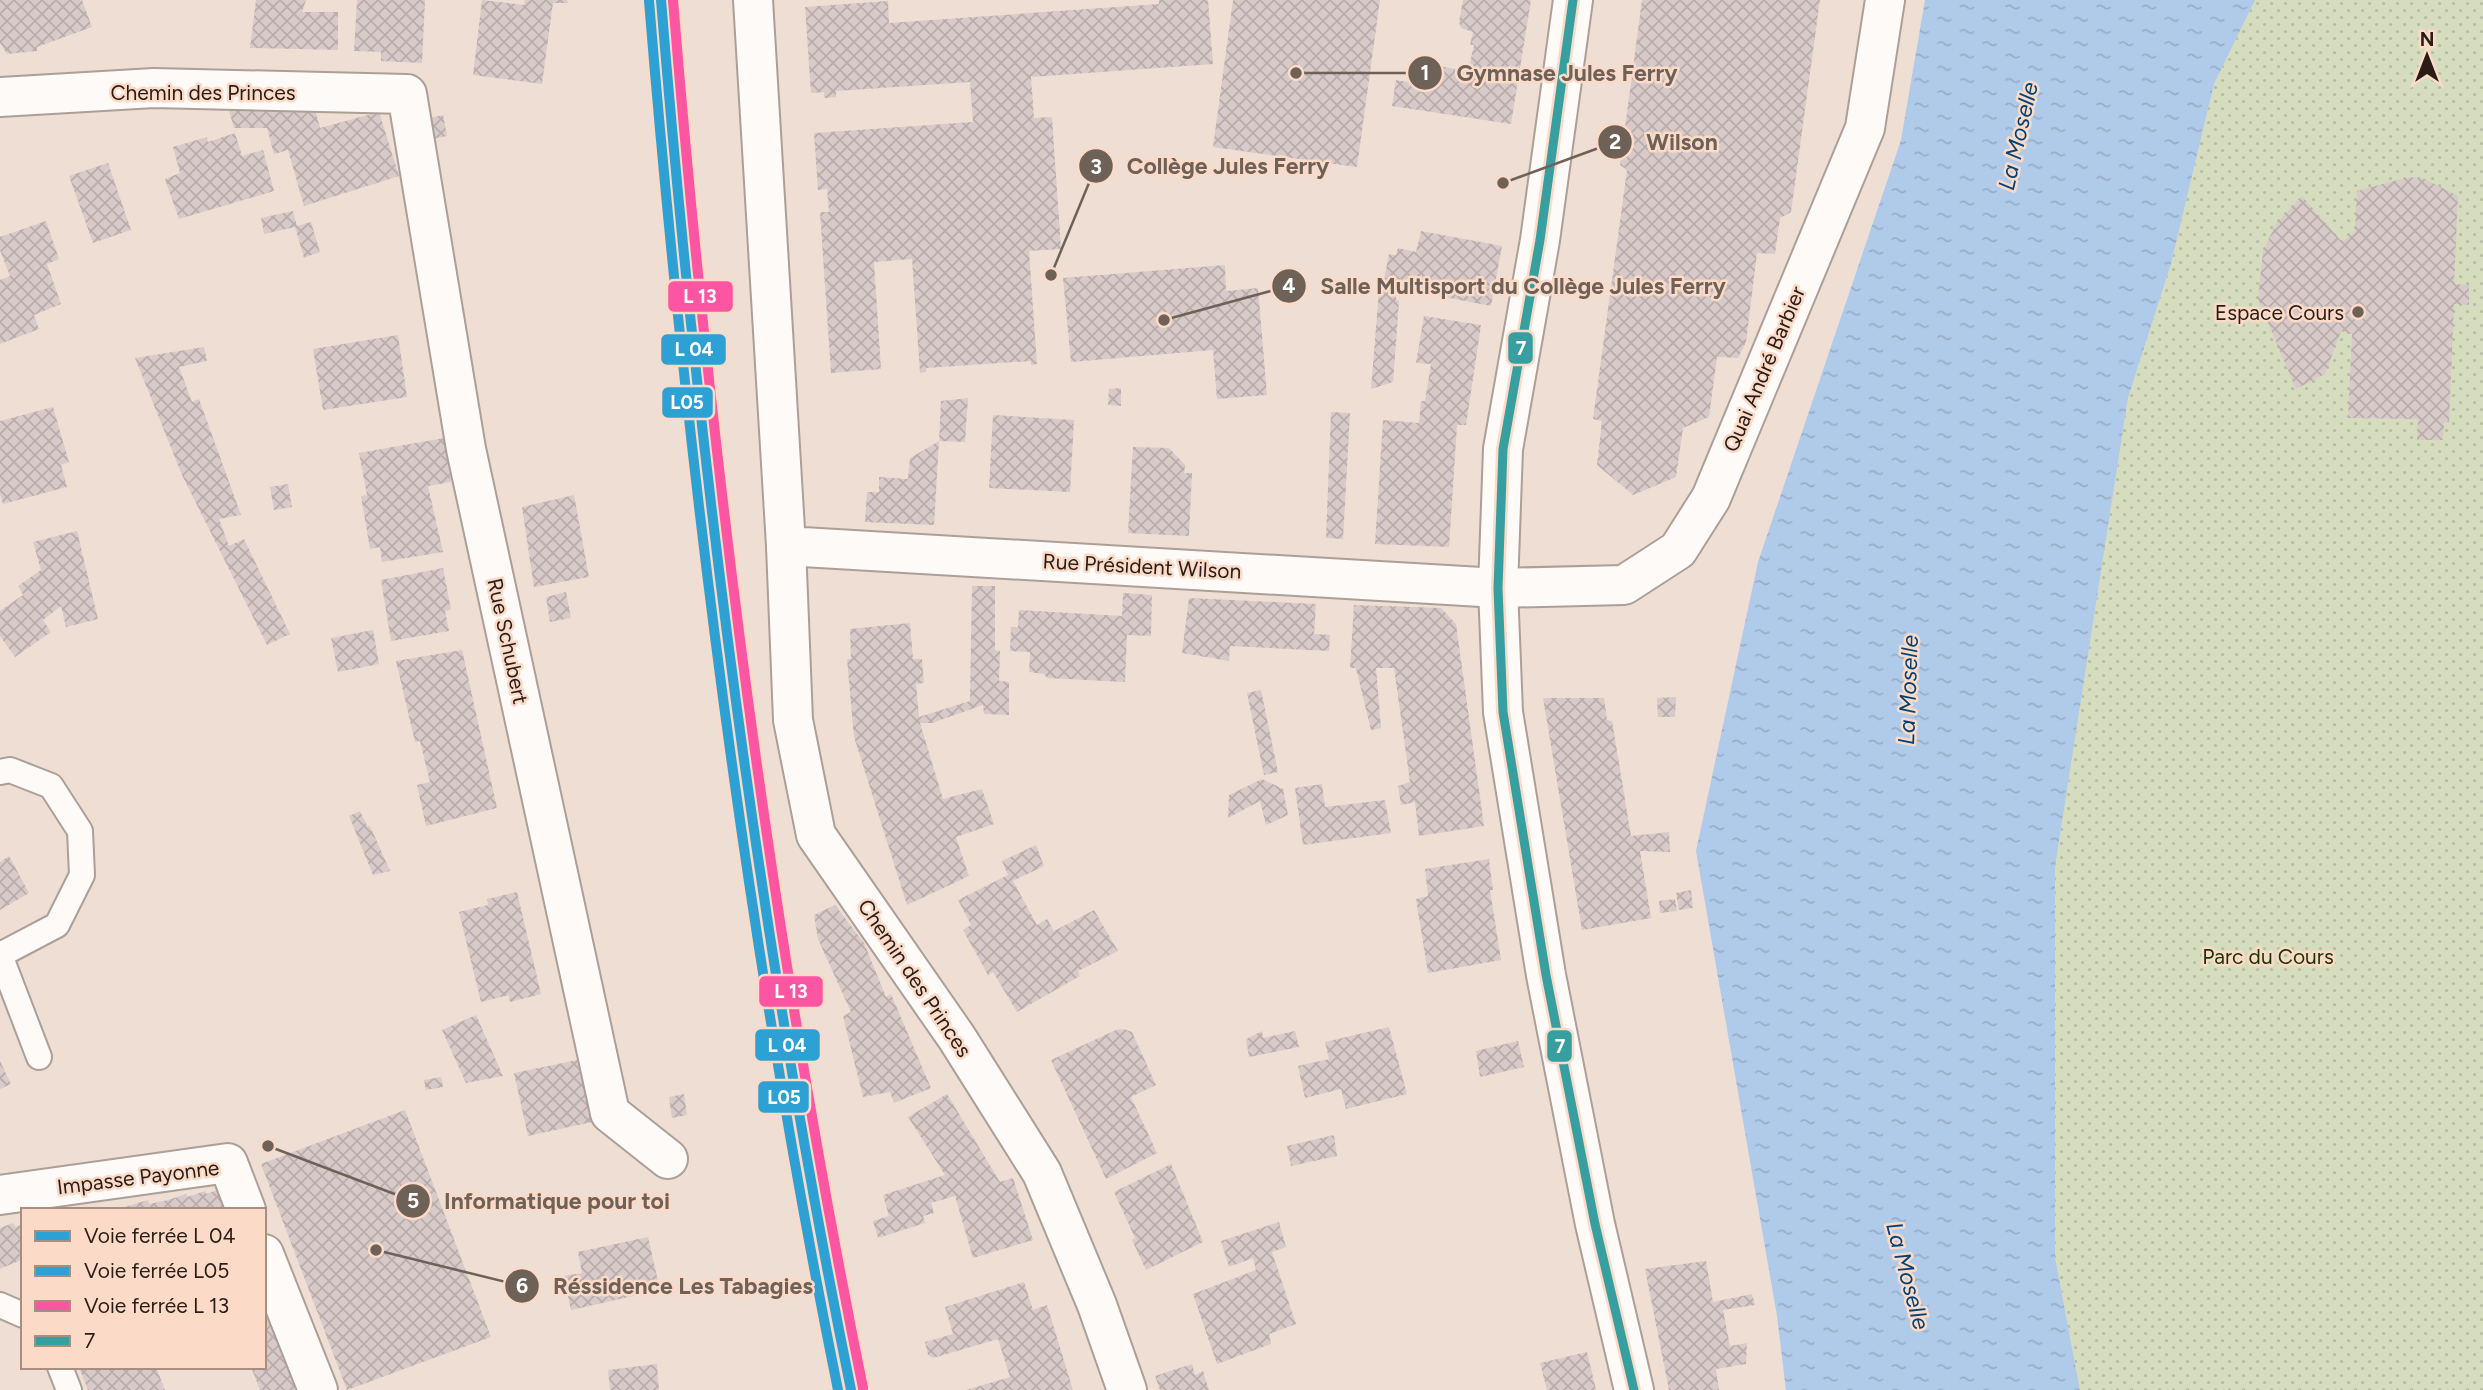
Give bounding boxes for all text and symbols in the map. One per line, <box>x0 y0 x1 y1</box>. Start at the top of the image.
north arrow <box>2392 21 2462 91</box>
text: N <box>2420 28 2434 51</box>
callout: Gymnase Jules Ferry <box>1407 51 1691 95</box>
text: Gymnase Jules Ferry <box>1457 59 1678 87</box>
text: 1 <box>1421 60 1429 85</box>
water label: La Moselle <box>1992 79 2044 193</box>
street label: Chemin des Princes <box>110 80 296 105</box>
callout: Wilson <box>1597 120 1732 164</box>
text: Wilson <box>1646 128 1718 156</box>
text: 2 <box>1609 129 1621 154</box>
callout: Collège Jules Ferry <box>1078 144 1344 188</box>
text: Collège Jules Ferry <box>1127 152 1330 180</box>
text: 3 <box>1090 154 1102 179</box>
callout: Salle Multisport du Collège Jules Ferry <box>1271 264 1740 308</box>
text: Salle Multisport du Collège Jules Ferry <box>1320 272 1727 300</box>
text: 4 <box>1282 273 1296 298</box>
line badge: L 13 <box>667 280 734 313</box>
street label: Quai André Barbier <box>1718 283 1810 455</box>
text: L 13 <box>683 285 717 308</box>
place label: Espace Cours <box>2215 300 2344 325</box>
marker: Espace Cours <box>2350 304 2366 320</box>
line badge: 7 <box>1507 331 1534 365</box>
line badge: L 04 <box>660 333 727 366</box>
text: 7 <box>1516 337 1526 360</box>
text: L 04 <box>674 338 714 361</box>
line badge: L05 <box>661 386 714 419</box>
text: L05 <box>670 391 704 414</box>
street label: Rue Président Wilson <box>1042 548 1242 584</box>
street label: Rue Schubert <box>482 576 534 706</box>
water label: La Moselle <box>1892 634 1924 746</box>
street label: Chemin des Princes <box>853 894 977 1062</box>
park label: Parc du Cours <box>2202 944 2334 969</box>
line badge: L 13 <box>758 975 824 1008</box>
text: L 13 <box>774 980 808 1003</box>
line badge: L 04 <box>754 1028 821 1062</box>
line badge: 7 <box>1546 1029 1573 1063</box>
text: L 04 <box>767 1034 807 1057</box>
text: 7 <box>1555 1035 1565 1058</box>
line badge: L05 <box>757 1080 810 1114</box>
text: L05 <box>767 1086 801 1109</box>
street label: Impasse Payonne <box>55 1155 221 1199</box>
callout: Informatique pour toi <box>395 1179 684 1223</box>
text: Informatique pour toi <box>444 1187 670 1215</box>
text: 5 <box>407 1188 419 1213</box>
legend <box>21 1208 266 1369</box>
water label: La Moselle <box>1880 1219 1936 1333</box>
text: Voie ferrée L 04 <box>84 1223 236 1248</box>
text: Voie ferrée L05 <box>84 1258 229 1283</box>
callout: Réssidence Les Tabagies <box>504 1264 827 1308</box>
text: Réssidence Les Tabagies <box>553 1272 813 1300</box>
text: 6 <box>516 1273 528 1298</box>
text: Voie ferrée L 13 <box>84 1293 229 1318</box>
text: 7 <box>84 1328 95 1353</box>

